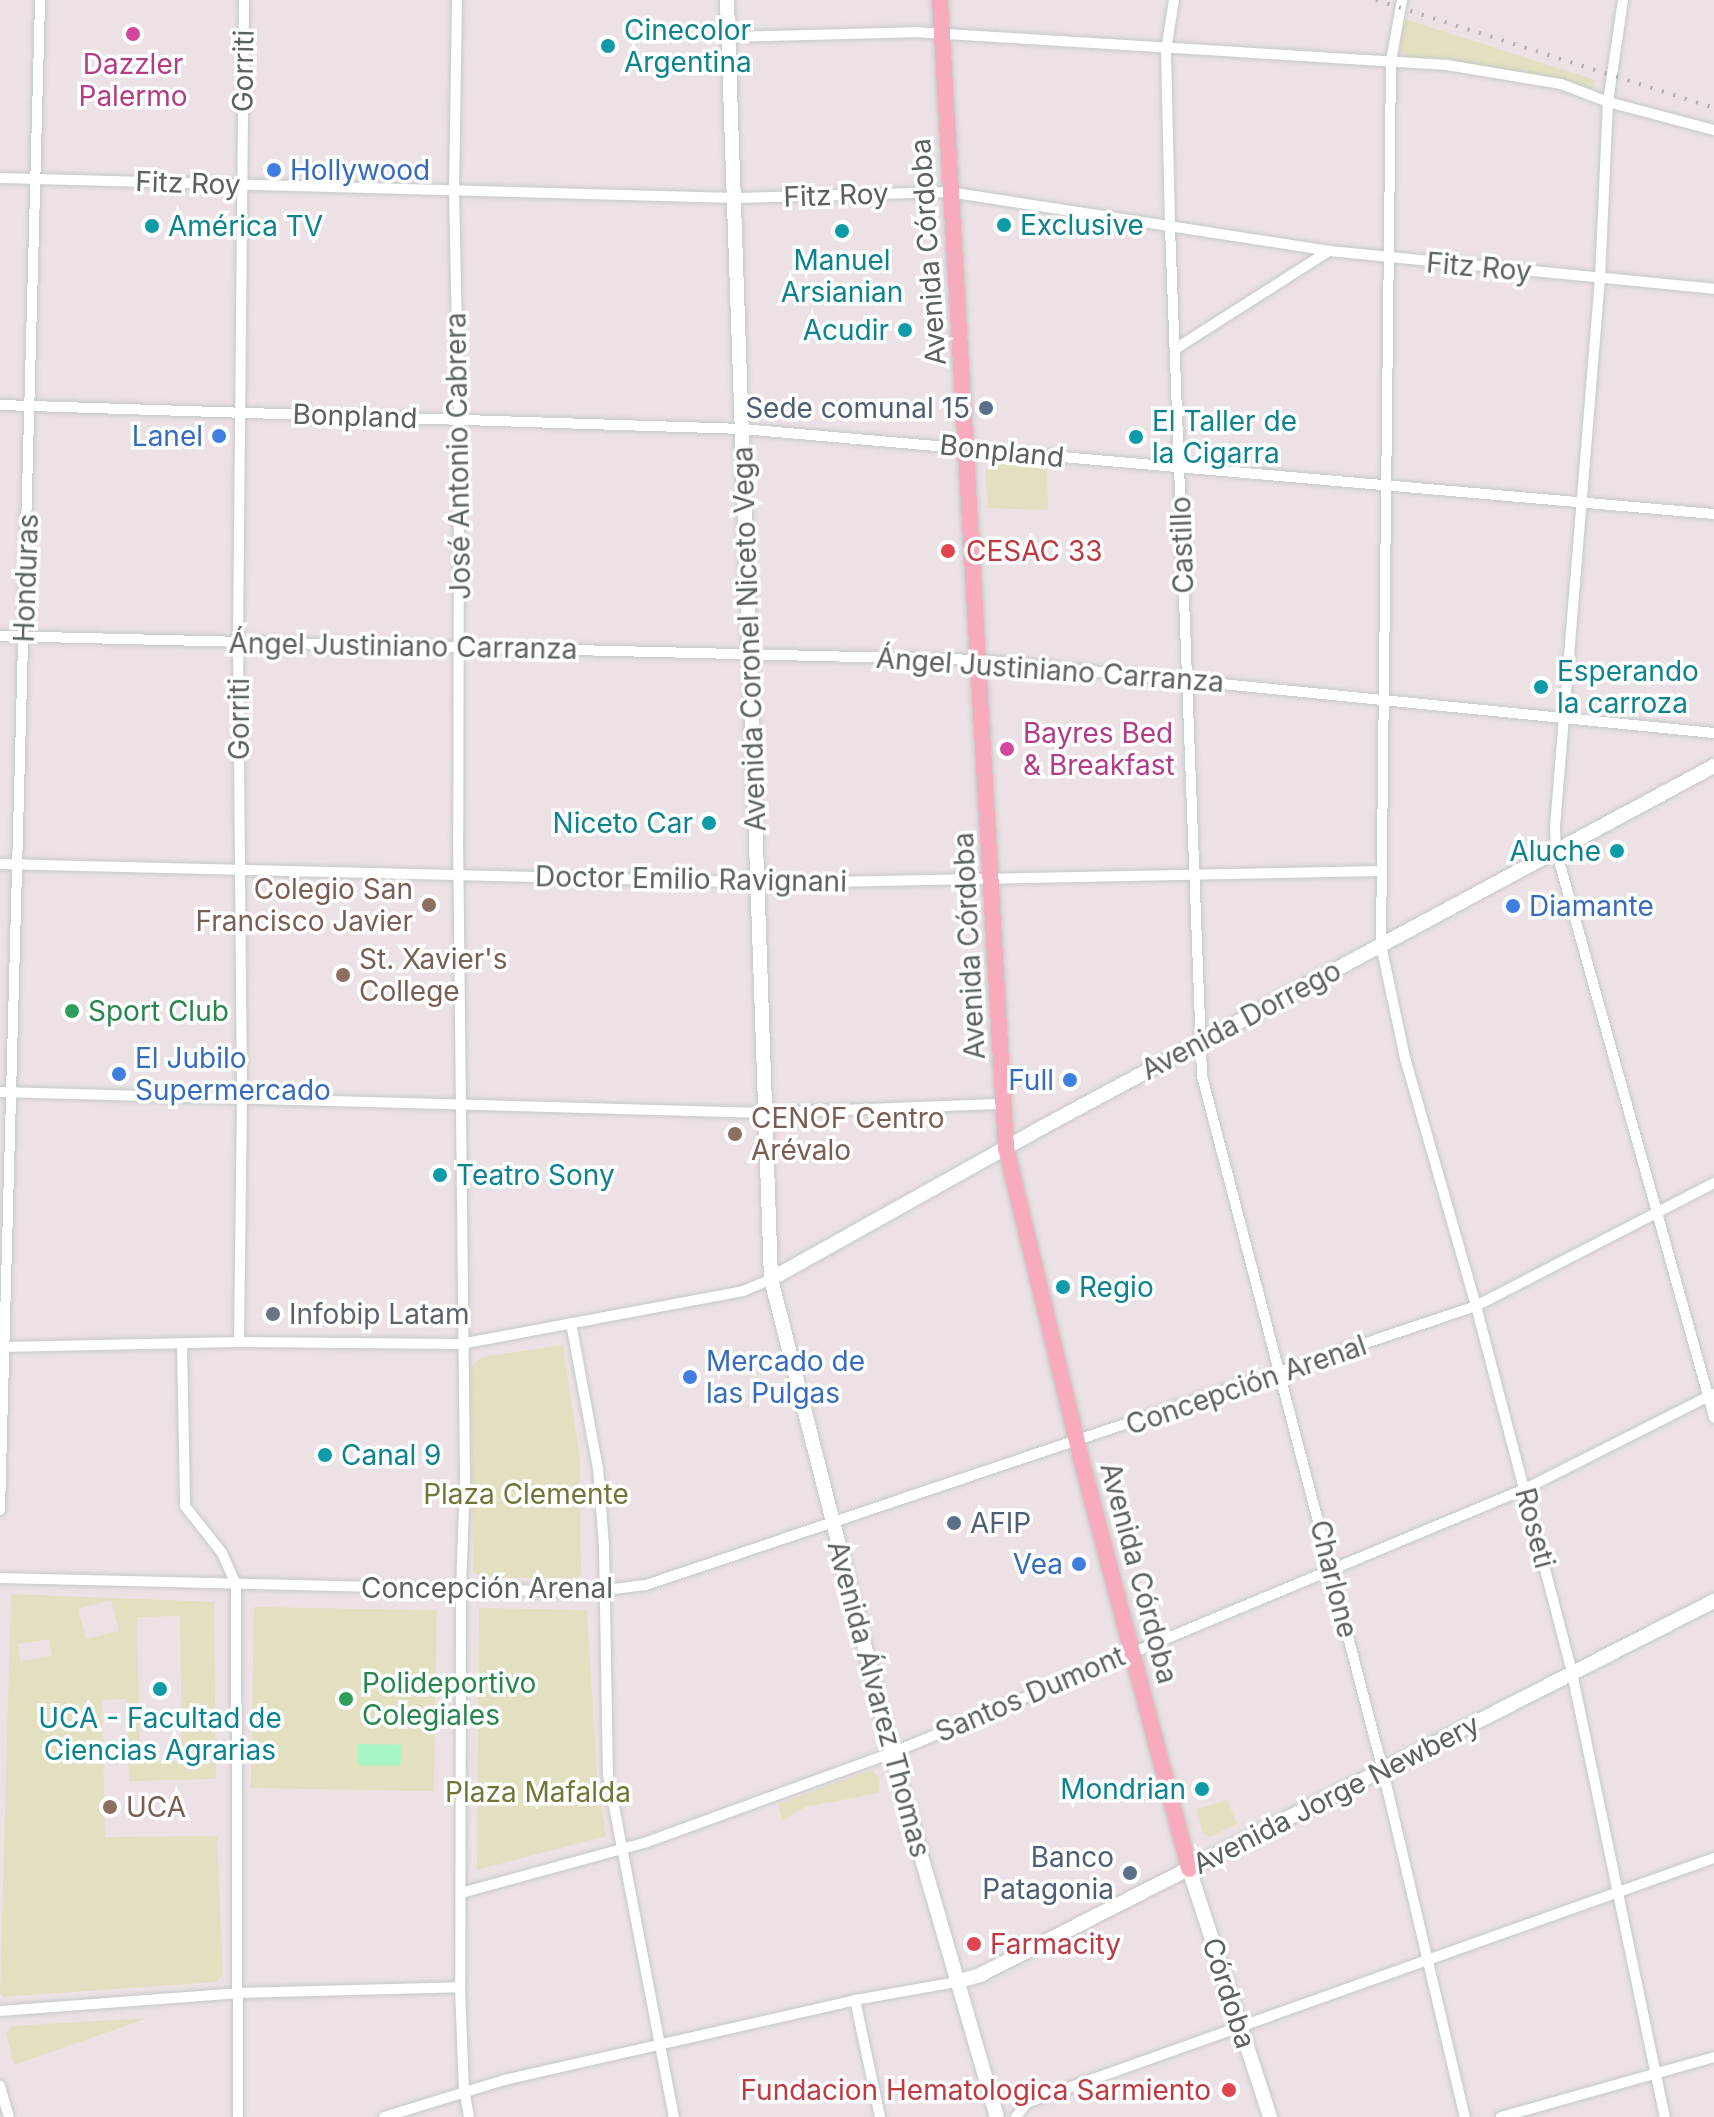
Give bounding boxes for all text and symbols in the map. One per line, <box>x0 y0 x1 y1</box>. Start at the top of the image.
place label: Cinecolor Argentina <box>624 13 752 79</box>
marker: Dazzler Palermo <box>124 25 142 43</box>
street label: Gorriti <box>225 30 261 112</box>
marker: Cinecolor Argentina <box>599 37 617 55</box>
place label: Dazzler Palermo <box>78 47 188 113</box>
street label: Avenida Córdoba <box>903 137 953 367</box>
place label: Hollywood <box>290 153 430 187</box>
marker: Hollywood <box>265 161 283 179</box>
street label: Fitz Roy <box>135 164 241 202</box>
street label: Fitz Roy <box>783 176 889 214</box>
place label: Exclusive <box>1020 208 1144 242</box>
place label: América TV <box>168 209 323 243</box>
marker: Exclusive <box>995 216 1013 234</box>
marker: América TV <box>143 217 161 235</box>
marker: Manuel Arsianian <box>833 222 851 240</box>
place label: Manuel Arsianian <box>781 243 903 309</box>
street label: Fitz Roy <box>1425 246 1533 288</box>
street label: José Antonio Cabrera <box>439 312 477 600</box>
place label: Acudir <box>803 313 889 347</box>
marker: Acudir <box>896 321 914 339</box>
place label: Sede comunal 15 <box>745 391 970 425</box>
street label: Bonpland <box>292 397 418 435</box>
marker: Sede comunal 15 <box>977 399 995 417</box>
place label: El Taller de la Cigarra <box>1152 404 1297 470</box>
place label: Lanel <box>132 419 203 453</box>
marker: Lanel <box>210 427 228 445</box>
street label: Bonpland <box>938 428 1066 474</box>
marker: El Taller de la Cigarra <box>1127 428 1145 446</box>
street label: Avenida Coronel Niceto Vega <box>725 446 773 832</box>
street label: Castillo <box>1164 496 1200 594</box>
street label: Honduras <box>7 513 45 643</box>
place label: CESAC 33 <box>966 534 1103 568</box>
marker: CESAC 33 <box>937 540 959 562</box>
street label: Ángel Justiniano Carranza <box>228 626 578 666</box>
street label: Ángel Justiniano Carranza <box>875 641 1225 699</box>
place label: Esperando la carroza <box>1557 654 1699 720</box>
street label: Gorriti <box>222 678 256 760</box>
marker: Esperando la carroza <box>1532 678 1550 696</box>
place label: Bayres Bed & Breakfast <box>1023 716 1175 782</box>
marker: Bayres Bed & Breakfast <box>998 740 1016 758</box>
place label: Niceto Car <box>553 806 693 840</box>
marker: Niceto Car <box>700 814 718 832</box>
street label: Avenida Córdoba <box>946 832 992 1060</box>
place label: Aluche <box>1509 834 1601 868</box>
marker: Aluche <box>1608 842 1626 860</box>
street label: Doctor Emilio Ravignani <box>535 859 847 899</box>
place label: Colegio San Francisco Javier <box>196 872 413 938</box>
place label: Diamante <box>1529 889 1654 923</box>
marker: Colegio San Francisco Javier <box>420 896 438 914</box>
marker: Diamante <box>1504 897 1522 915</box>
place label: St. Xavier's College <box>359 942 507 1008</box>
street label: Avenida Dorrego <box>1135 953 1347 1087</box>
marker: St. Xavier's College <box>334 966 352 984</box>
place label: Sport Club <box>88 994 229 1028</box>
marker: Sport Club <box>63 1002 81 1020</box>
place label: El Jubilo Supermercado <box>135 1041 331 1107</box>
place label: Full <box>1008 1063 1054 1097</box>
marker: El Jubilo Supermercado <box>110 1065 128 1083</box>
marker: Full <box>1061 1071 1079 1089</box>
place label: CENOF Centro Arévalo <box>751 1101 945 1167</box>
marker: CENOF Centro Arévalo <box>726 1125 744 1143</box>
place label: Teatro Sony <box>456 1158 615 1192</box>
marker: Teatro Sony <box>431 1166 449 1184</box>
place label: Regio <box>1079 1270 1154 1304</box>
marker: Regio <box>1054 1278 1072 1296</box>
place label: Infobip Latam <box>289 1297 469 1331</box>
marker: Infobip Latam <box>264 1305 282 1323</box>
street label: Concepción Arenal <box>1121 1328 1371 1442</box>
place label: Mercado de las Pulgas <box>706 1344 865 1410</box>
marker: Mercado de las Pulgas <box>681 1368 699 1386</box>
place label: Canal 9 <box>341 1438 441 1472</box>
marker: Canal 9 <box>316 1446 334 1464</box>
street label: Avenida Córdoba <box>1093 1459 1185 1687</box>
park label: Plaza Clemente <box>423 1477 629 1511</box>
street label: Roseti <box>1508 1484 1562 1572</box>
place label: AFIP <box>970 1506 1031 1540</box>
marker: AFIP <box>945 1514 963 1532</box>
street label: Charlone <box>1303 1517 1365 1641</box>
street label: Avenida Álvarez Thomas <box>821 1537 937 1861</box>
place label: Vea <box>1013 1547 1063 1581</box>
marker: Vea <box>1070 1555 1088 1573</box>
street label: Concepción Arenal <box>361 1571 613 1605</box>
street label: Santos Dumont <box>930 1639 1130 1749</box>
place label: Polideportivo Colegiales <box>362 1666 536 1732</box>
marker: UCA - Facultad de Ciencias Agrarias <box>151 1680 169 1698</box>
marker: Polideportivo Colegiales <box>337 1690 355 1708</box>
place label: UCA - Facultad de Ciencias Agrarias <box>38 1701 282 1767</box>
street label: Avenida Jorge Newbery <box>1187 1707 1485 1881</box>
place label: Mondrian <box>1060 1772 1186 1806</box>
park label: Plaza Mafalda <box>445 1775 631 1809</box>
marker: Mondrian <box>1193 1780 1211 1798</box>
place label: UCA <box>126 1790 186 1824</box>
marker: UCA <box>101 1798 119 1816</box>
place label: Banco Patagonia <box>982 1840 1114 1906</box>
marker: Banco Patagonia <box>1121 1864 1139 1882</box>
place label: Farmacity <box>990 1927 1121 1961</box>
street label: Córdoba <box>1195 1933 1263 2053</box>
marker: Farmacity <box>965 1935 983 1953</box>
place label: Fundacion Hematologica Sarmiento <box>740 2073 1211 2107</box>
marker: Fundacion Hematologica Sarmiento <box>1218 2079 1240 2101</box>

